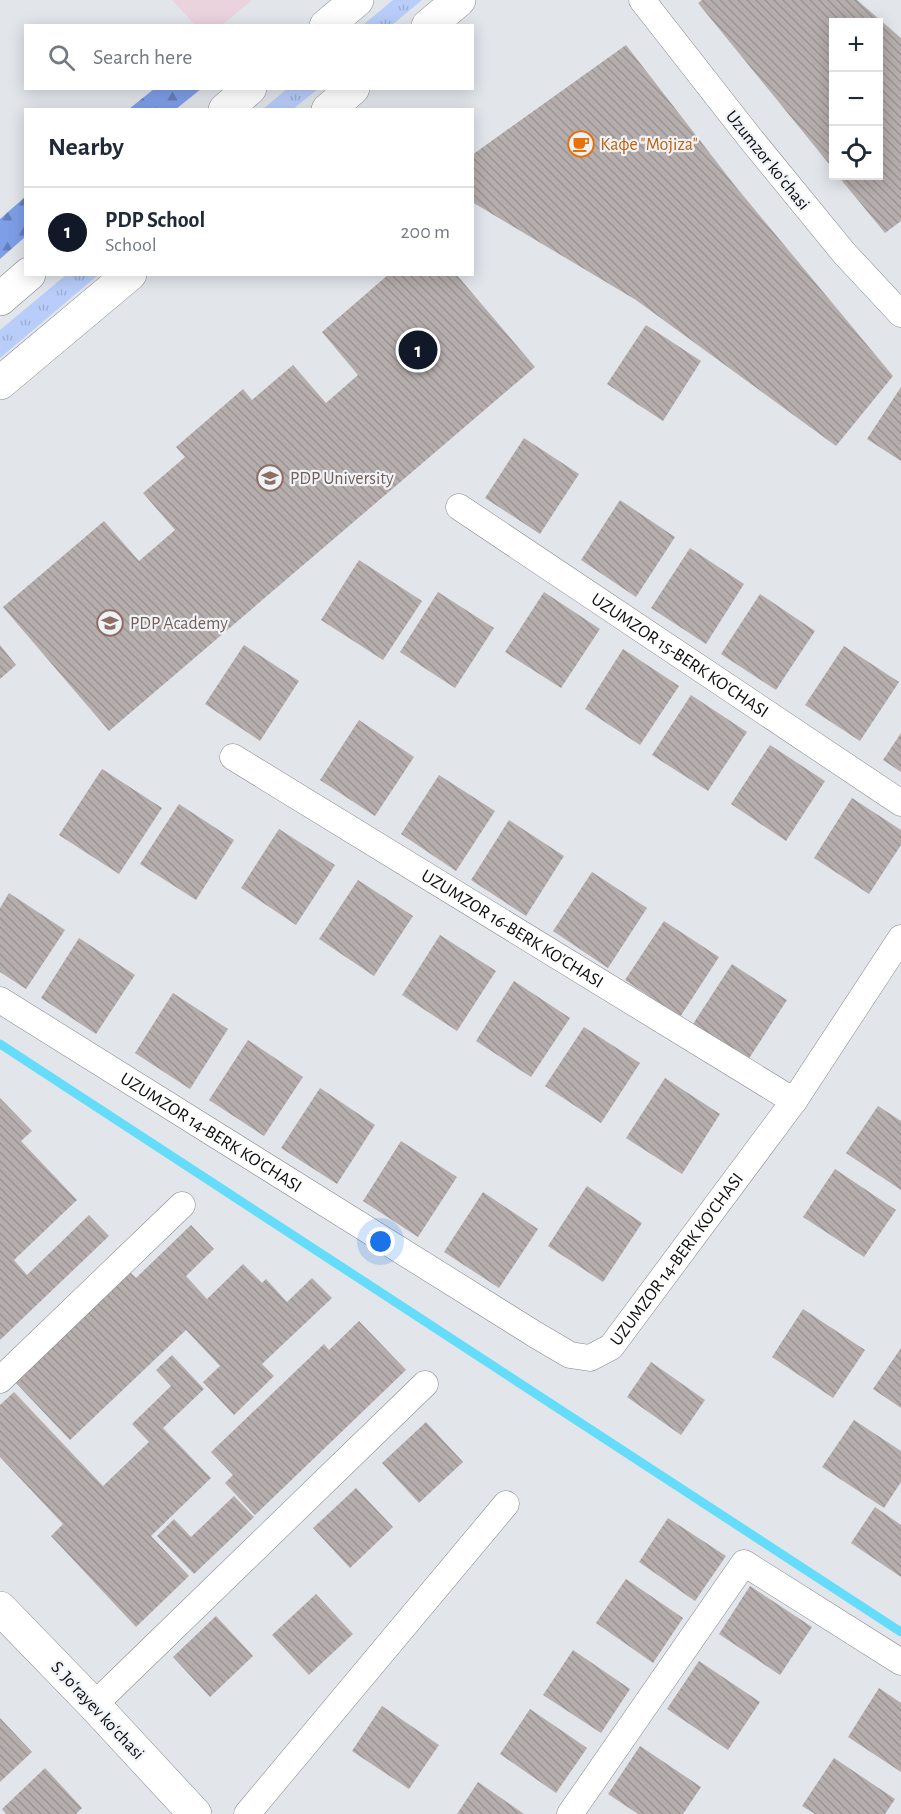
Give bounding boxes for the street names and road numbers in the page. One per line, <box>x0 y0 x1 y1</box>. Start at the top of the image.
street label: Uzumzor koʻchasi <box>722 108 813 214</box>
street label: UZUMZOR 15-BERK KO'CHASI <box>588 590 771 721</box>
street label: UZUMZOR 16-BERK KO'CHASI <box>418 867 606 992</box>
street label: UZUMZOR 14-BERK KO'CHASI <box>117 1070 304 1196</box>
street label: UZUMZOR 14-BERK KO'CHASI <box>607 1170 747 1349</box>
street label: S. Joʻrayev koʻchasi <box>47 1658 147 1763</box>

